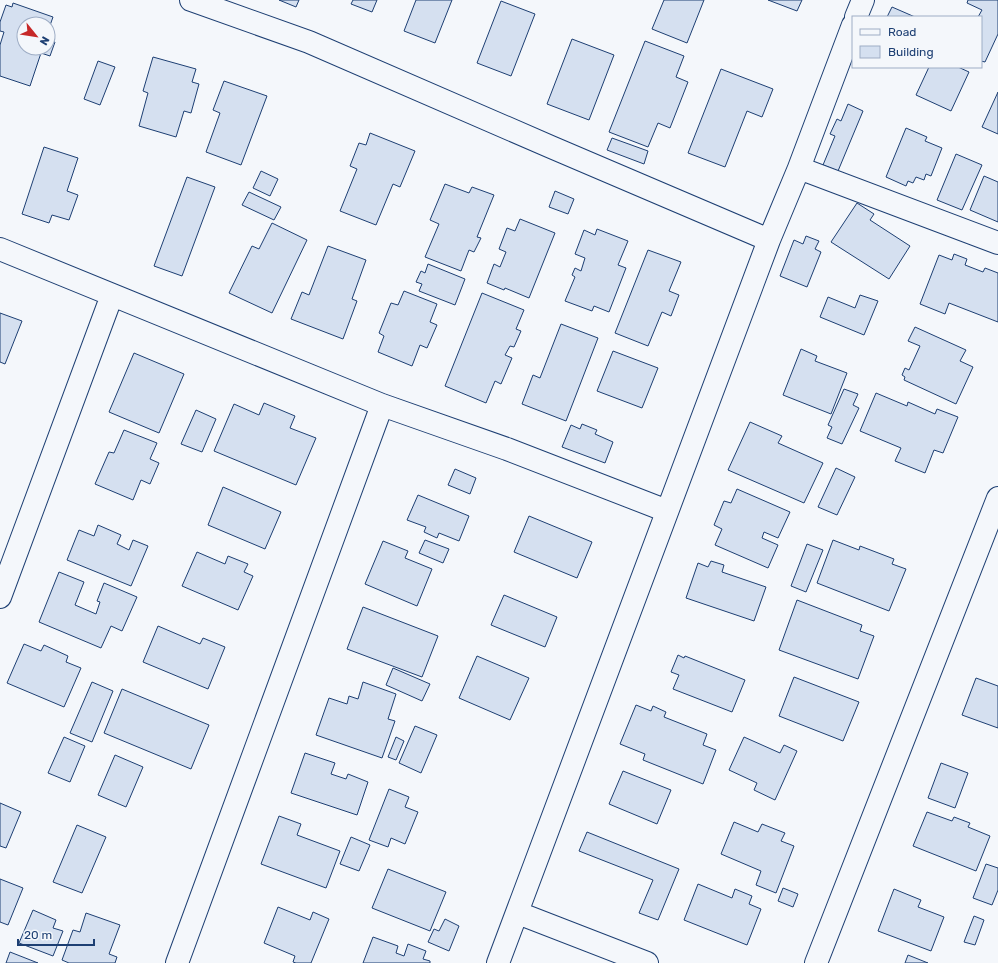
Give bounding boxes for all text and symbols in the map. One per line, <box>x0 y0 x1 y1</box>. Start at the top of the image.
north arrow <box>16 16 56 56</box>
legend <box>852 16 982 68</box>
text: Road <box>888 25 916 39</box>
text: N <box>37 34 52 47</box>
text: Building <box>888 45 934 59</box>
scale bar <box>18 921 94 947</box>
text: 20 m <box>24 928 52 942</box>

